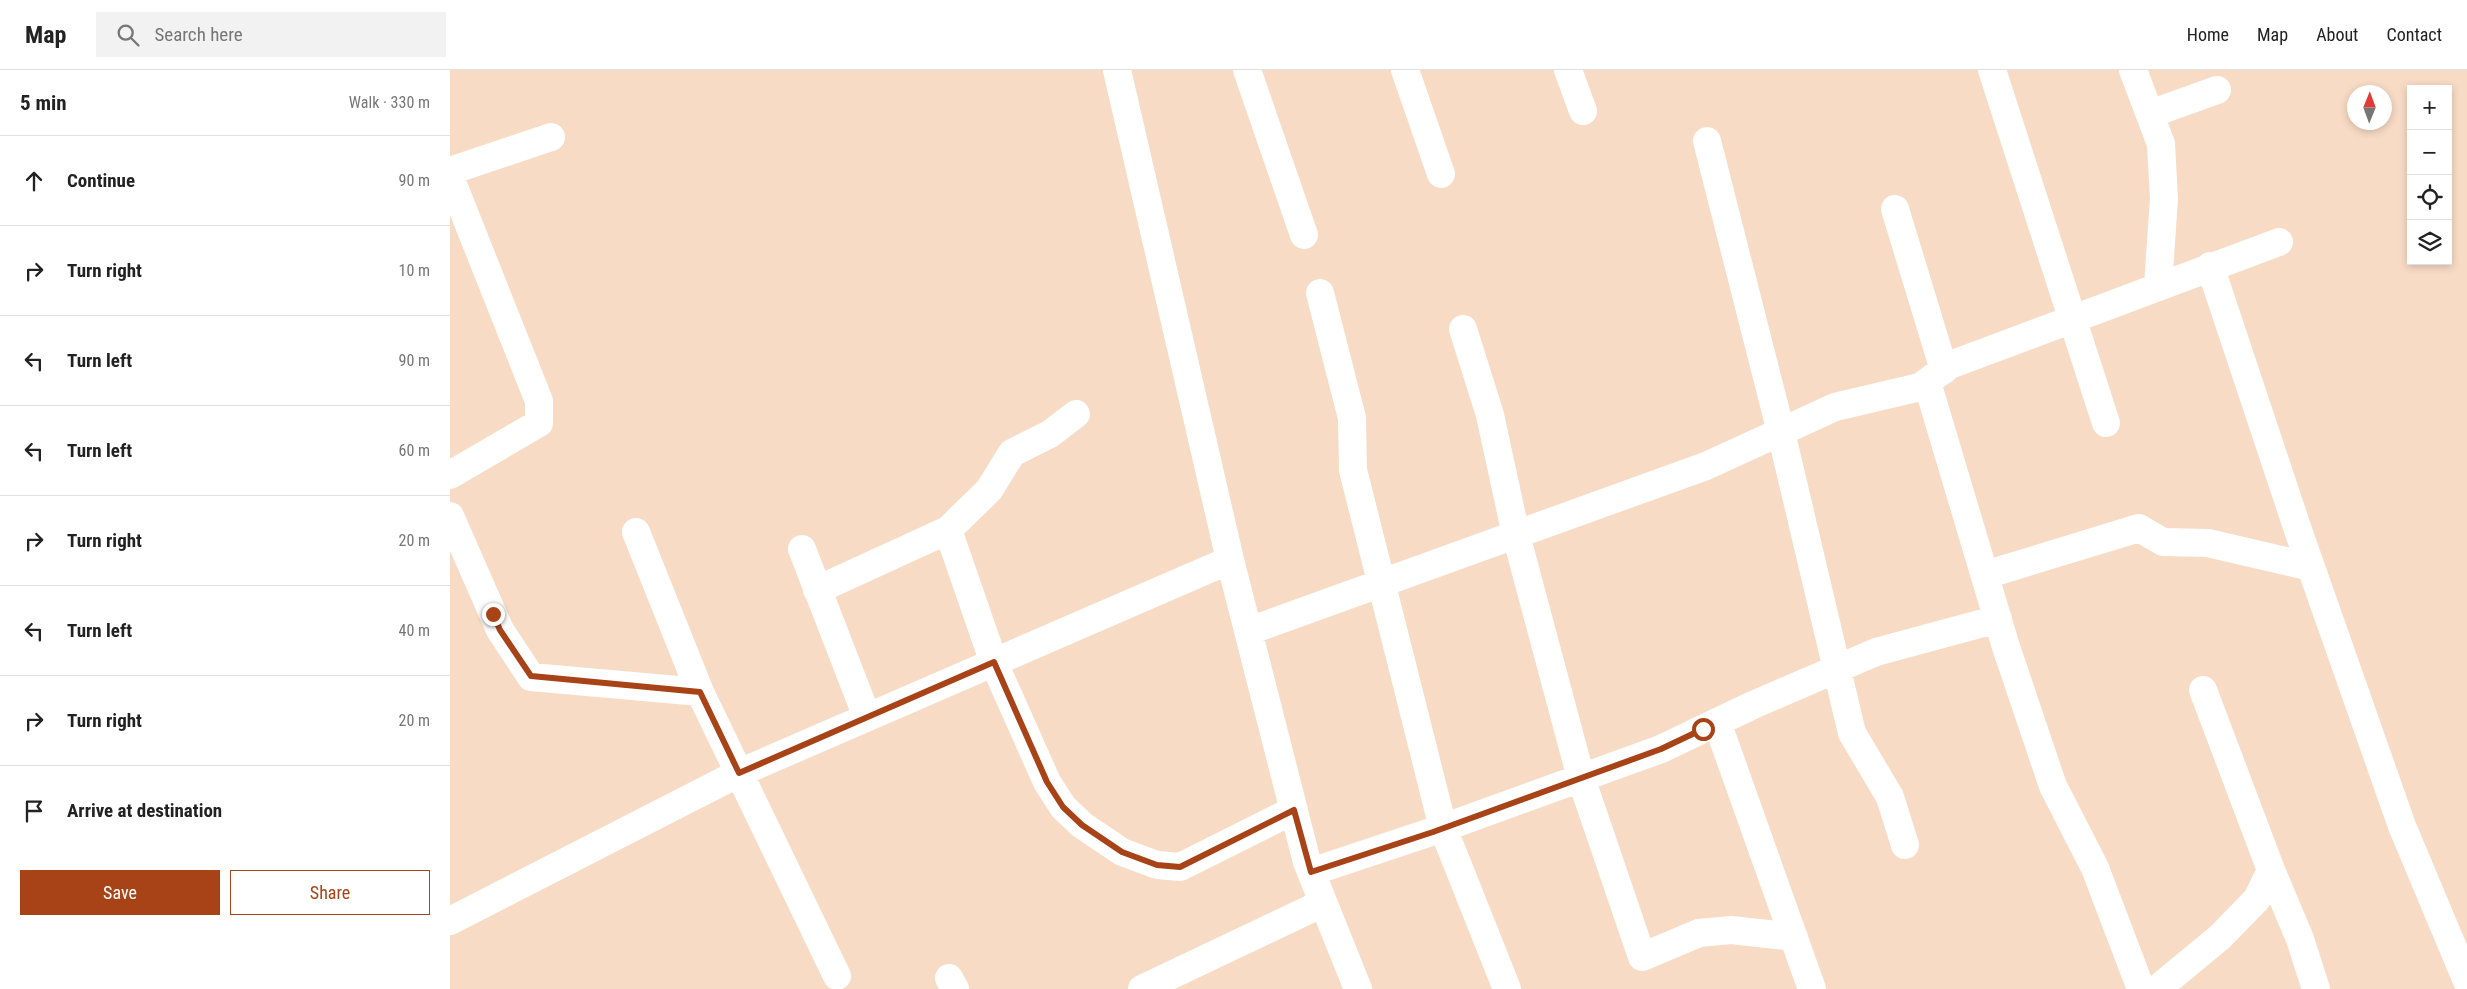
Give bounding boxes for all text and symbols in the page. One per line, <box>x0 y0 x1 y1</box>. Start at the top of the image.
search box <box>96 12 446 57</box>
text: Map <box>25 21 66 49</box>
icon: search <box>114 21 142 49</box>
text: Search here <box>154 23 243 46</box>
text: Home <box>2187 24 2229 45</box>
text: Map <box>2257 24 2288 45</box>
text: About <box>2316 24 2358 45</box>
text: Contact <box>2386 24 2442 45</box>
north arrow <box>2347 85 2392 130</box>
map controls <box>2407 85 2452 265</box>
button: + <box>2407 85 2452 130</box>
text: 5 min <box>20 91 67 115</box>
text: Walk · 330 m <box>349 93 430 112</box>
button: − <box>2407 130 2452 175</box>
icon: ahead <box>20 167 48 195</box>
text: Continue <box>67 169 135 192</box>
text: 90 m <box>398 171 430 190</box>
button: locate <box>2407 175 2452 220</box>
button: layers <box>2407 220 2452 265</box>
icon: right <box>20 257 48 285</box>
text: Turn right <box>67 259 142 282</box>
text: 10 m <box>398 261 430 280</box>
icon: left <box>20 347 48 375</box>
text: Turn left <box>67 349 132 372</box>
text: 90 m <box>398 351 430 370</box>
icon: left <box>20 437 48 465</box>
text: Turn left <box>67 439 132 462</box>
text: 60 m <box>398 441 430 460</box>
icon: right <box>20 527 48 555</box>
text: Turn right <box>67 529 142 552</box>
text: 20 m <box>398 531 430 550</box>
route end <box>482 603 505 626</box>
icon: left <box>20 617 48 645</box>
text: Turn left <box>67 619 132 642</box>
text: 40 m <box>398 621 430 640</box>
icon: right <box>20 707 48 735</box>
text: Turn right <box>67 709 142 732</box>
text: 20 m <box>398 711 430 730</box>
route start <box>1692 718 1715 741</box>
icon: arrive <box>20 797 48 825</box>
text: Arrive at destination <box>67 799 222 822</box>
button: Save <box>20 870 220 915</box>
button: Share <box>230 870 430 915</box>

